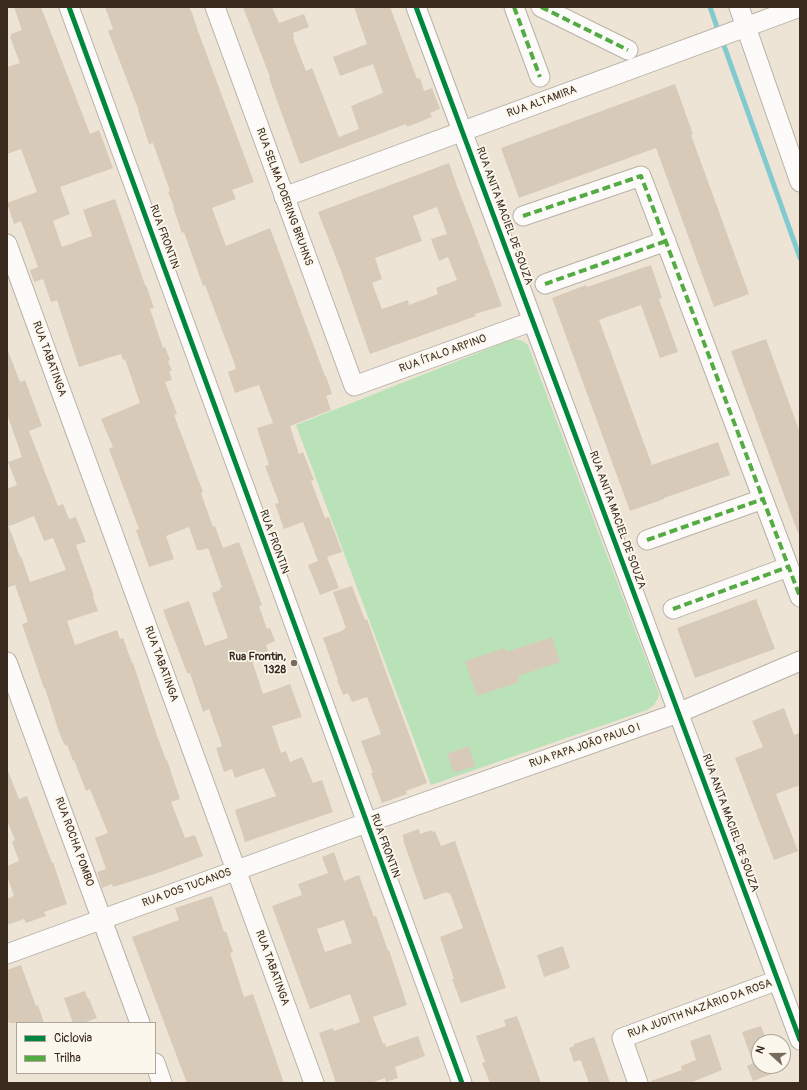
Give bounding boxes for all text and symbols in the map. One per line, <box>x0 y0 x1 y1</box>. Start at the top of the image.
street label: RUA ALTAMIRA <box>505 83 579 121</box>
street label: RUA SELMA DOERING BRUHNS <box>253 126 315 268</box>
street label: RUA ANITA MACIEL DE SOUZA <box>473 145 535 287</box>
street label: RUA FRONTIN <box>146 203 182 271</box>
street label: RUA TABATINGA <box>29 319 69 399</box>
street label: RUA ÍTALO ARPINO <box>398 332 488 376</box>
street label: RUA ANITA MACIEL DE SOUZA <box>586 449 648 591</box>
street label: RUA FRONTIN <box>256 508 292 576</box>
street label: RUA TABATINGA <box>141 624 181 704</box>
place label: Rua Frontin, 1328 <box>229 650 286 676</box>
marker: Rua Frontin, 1328 <box>289 658 299 668</box>
street label: RUA PAPA JOÃO PAULO I <box>528 721 642 771</box>
street label: RUA ANITA MACIEL DE SOUZA <box>699 752 761 894</box>
street label: RUA ROCHA POMBO <box>52 796 96 888</box>
street label: RUA FRONTIN <box>367 812 403 880</box>
street label: RUA DOS TUCANOS <box>141 866 233 910</box>
street label: RUA TABATINGA <box>252 928 292 1008</box>
street label: RUA JUDITH NAZÁRIO DA ROSA <box>626 977 774 1041</box>
legend <box>16 1022 156 1074</box>
text: Ciclovia <box>54 1031 92 1046</box>
north arrow <box>751 1034 791 1074</box>
text: N <box>753 1044 768 1056</box>
text: Trilha <box>54 1051 81 1066</box>

